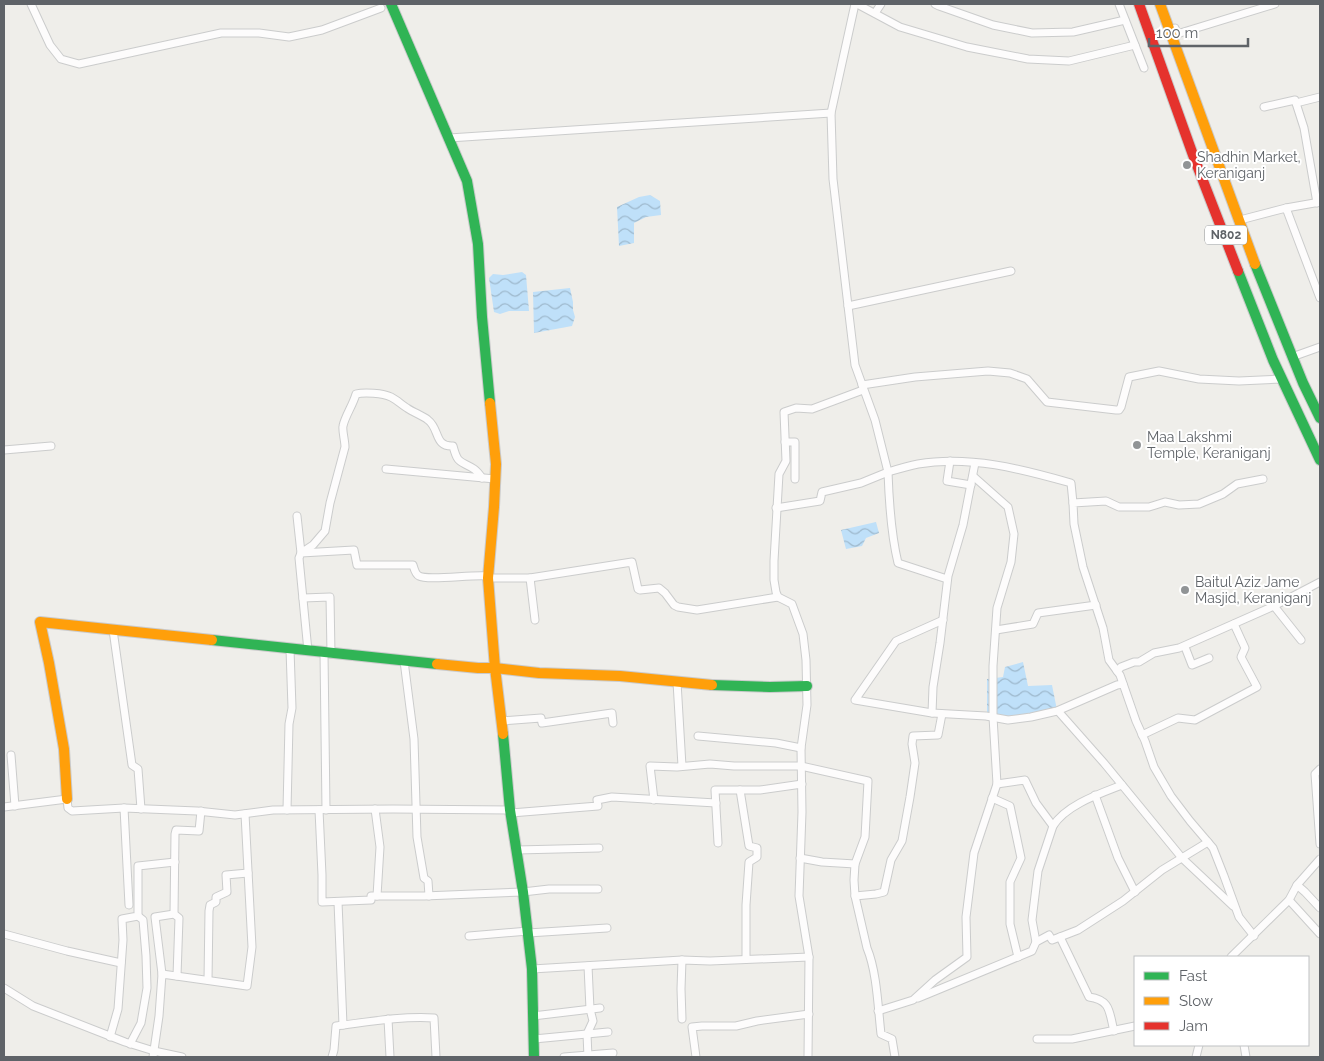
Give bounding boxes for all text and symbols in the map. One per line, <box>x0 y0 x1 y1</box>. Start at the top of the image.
scale bar <box>1149 15 1248 47</box>
text: 100 m <box>1156 24 1198 42</box>
place label: Shadhin Market, Keraniganj <box>1197 149 1301 181</box>
marker: Shadhin Market, Keraniganj <box>1181 159 1193 171</box>
road number: N802 <box>1205 226 1247 244</box>
place label: Maa Lakshmi Temple, Keraniganj <box>1147 429 1271 461</box>
marker: Maa Lakshmi Temple, Keraniganj <box>1131 439 1143 451</box>
place label: Baitul Aziz Jame Masjid, Keraniganj <box>1195 574 1311 606</box>
marker: Baitul Aziz Jame Masjid, Keraniganj <box>1179 584 1191 596</box>
legend <box>1134 956 1309 1046</box>
text: Fast <box>1179 967 1207 985</box>
text: Slow <box>1179 992 1213 1010</box>
text: Jam <box>1179 1017 1208 1035</box>

